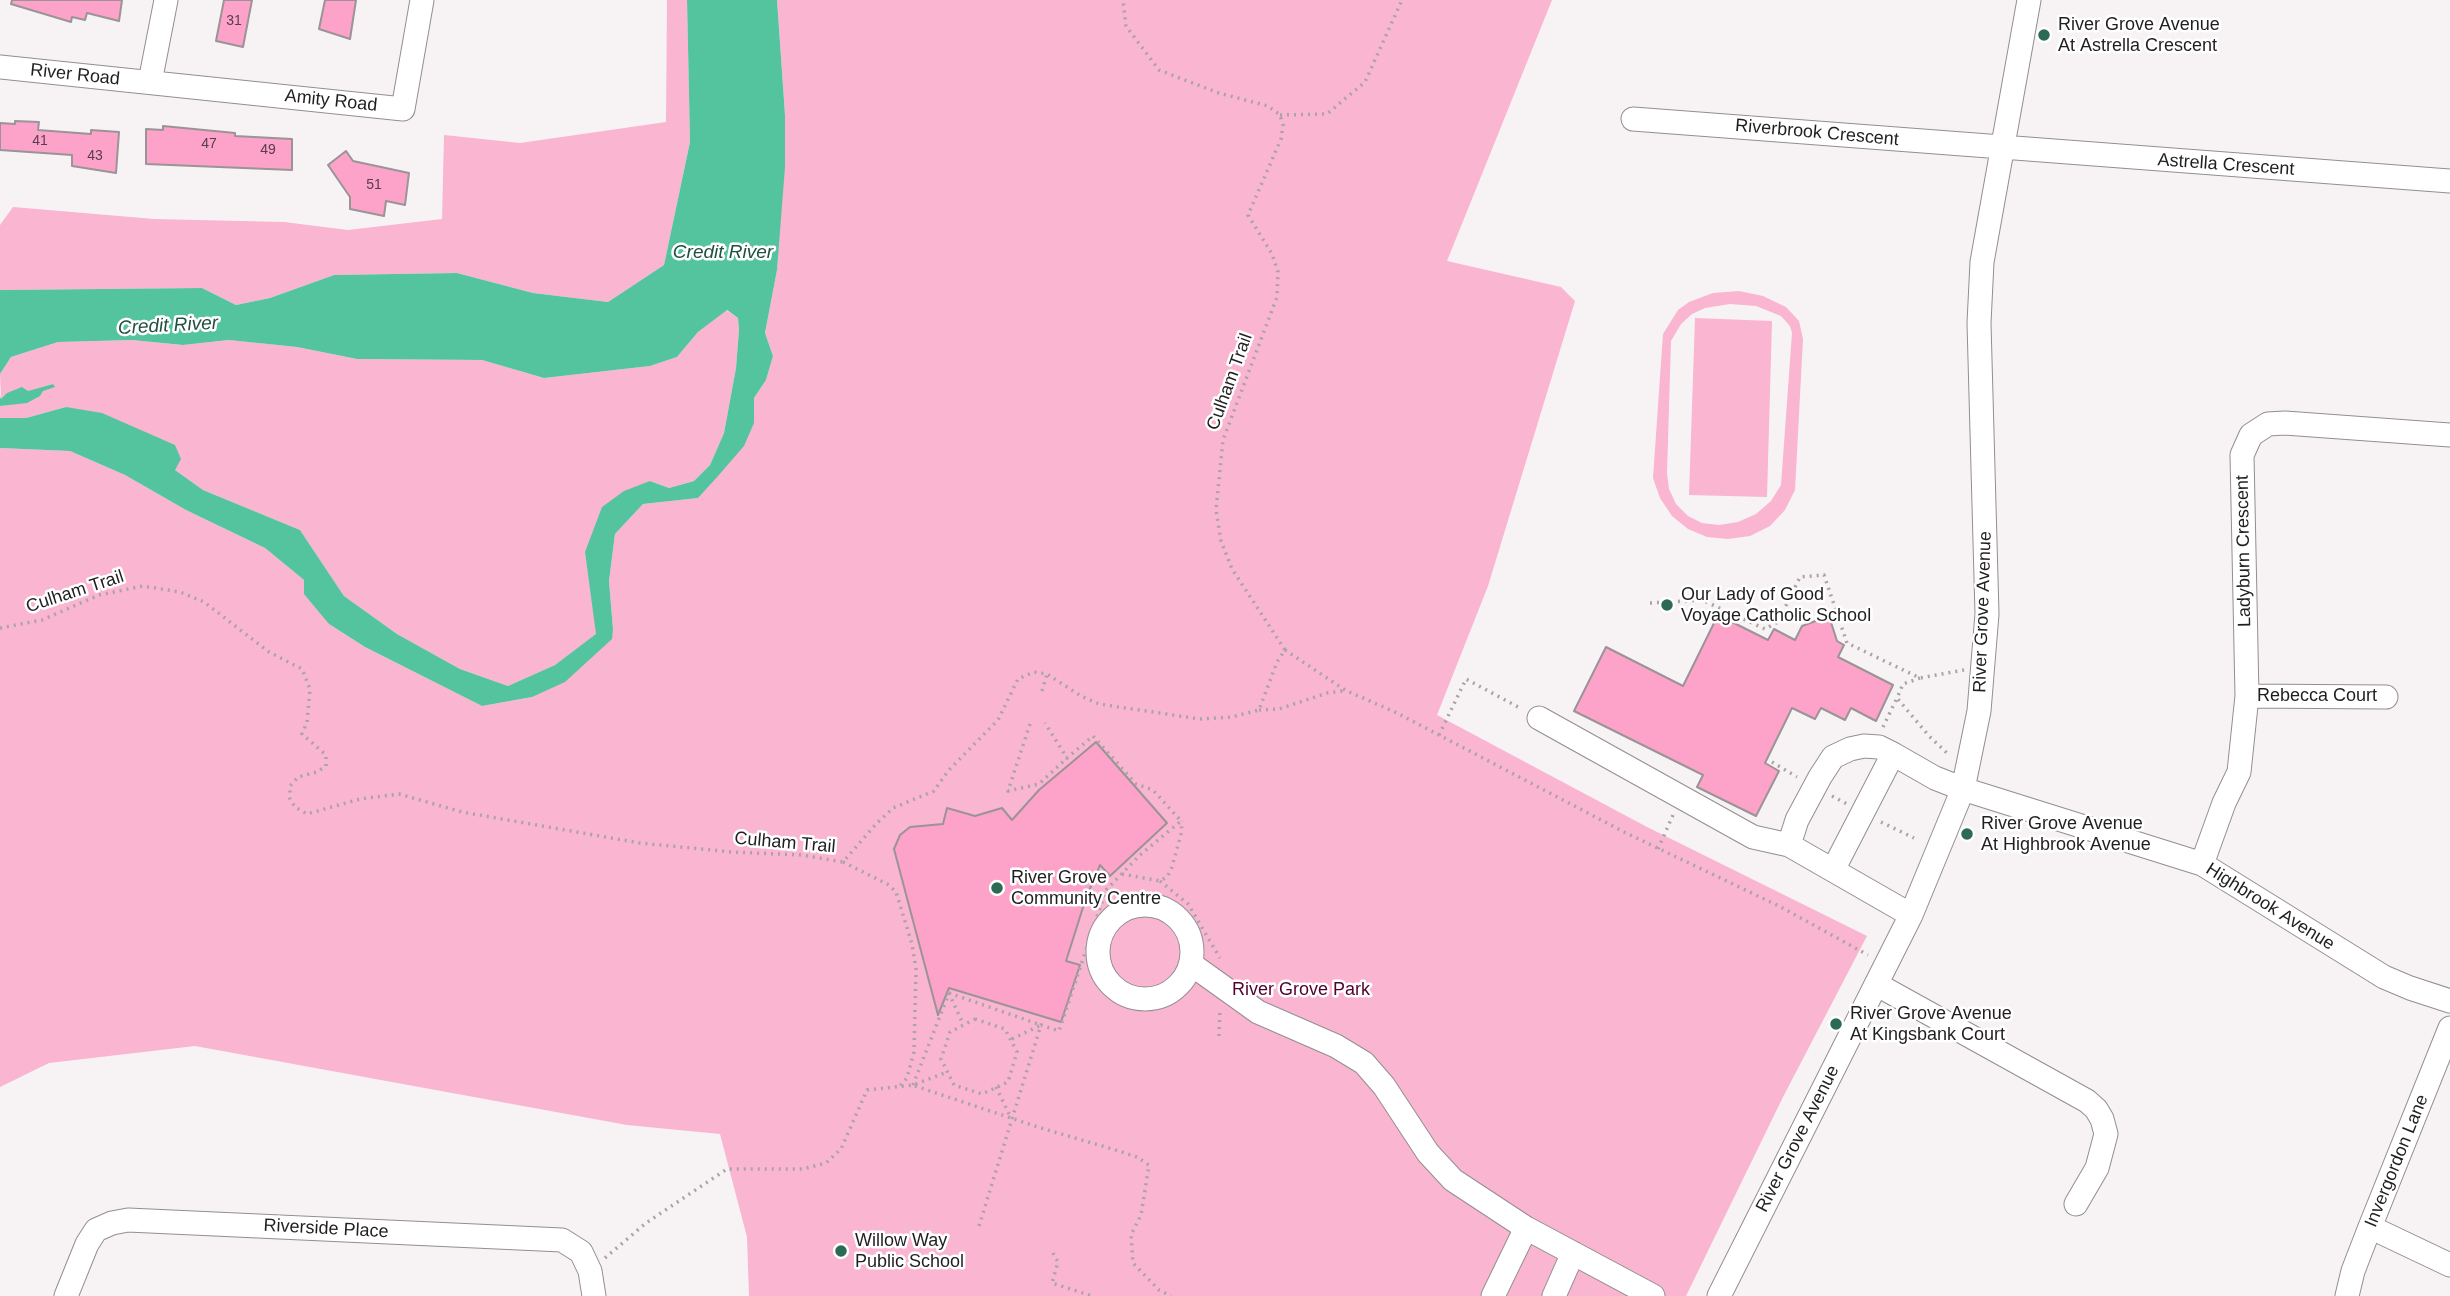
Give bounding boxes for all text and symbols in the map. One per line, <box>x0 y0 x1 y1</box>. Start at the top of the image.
house number: 31 <box>226 13 242 29</box>
place label: River Grove Avenue At Astrella Crescent <box>2058 14 2220 56</box>
marker: River Grove Avenue At Astrella Crescent <box>2036 27 2052 43</box>
street label: River Road <box>29 60 121 90</box>
street label: Amity Road <box>284 85 378 117</box>
street label: Riverbrook Crescent <box>1734 115 1900 151</box>
house number: 41 <box>32 133 48 149</box>
house number: 47 <box>201 136 217 152</box>
house number: 49 <box>260 142 276 158</box>
house number: 43 <box>87 148 103 164</box>
street label: Astrella Crescent <box>2157 149 2295 181</box>
house number: 51 <box>366 177 382 193</box>
water label: Credit River <box>673 242 773 264</box>
water label: Credit River <box>117 312 219 340</box>
street label: Culham Trail <box>1203 331 1257 433</box>
street label: Ladyburn Crescent <box>2232 475 2256 627</box>
street label: River Grove Avenue <box>1969 531 1997 693</box>
street label: Culham Trail <box>23 566 127 618</box>
place label: Our Lady of Good Voyage Catholic School <box>1681 584 1871 626</box>
marker: Our Lady of Good Voyage Catholic School <box>1659 597 1675 613</box>
street label: Rebecca Court <box>2257 685 2377 707</box>
place label: River Grove Avenue At Highbrook Avenue <box>1981 813 2151 856</box>
marker: River Grove Avenue At Highbrook Avenue <box>1959 826 1975 842</box>
street label: Culham Trail <box>734 828 836 858</box>
street label: Highbrook Avenue <box>2202 859 2338 955</box>
place label: River Grove Community Centre <box>1011 867 1161 910</box>
marker: River Grove Community Centre <box>989 880 1005 896</box>
park label: River Grove Park <box>1232 979 1370 1001</box>
place label: River Grove Avenue At Kingsbank Court <box>1850 1003 2012 1046</box>
marker: River Grove Avenue At Kingsbank Court <box>1828 1016 1844 1032</box>
street label: River Grove Avenue <box>1752 1062 1844 1216</box>
street label: Invergordon Lane <box>2361 1092 2433 1230</box>
street label: Riverside Place <box>263 1215 389 1243</box>
place label: Willow Way Public School <box>855 1230 964 1272</box>
marker: Willow Way Public School <box>833 1243 849 1259</box>

